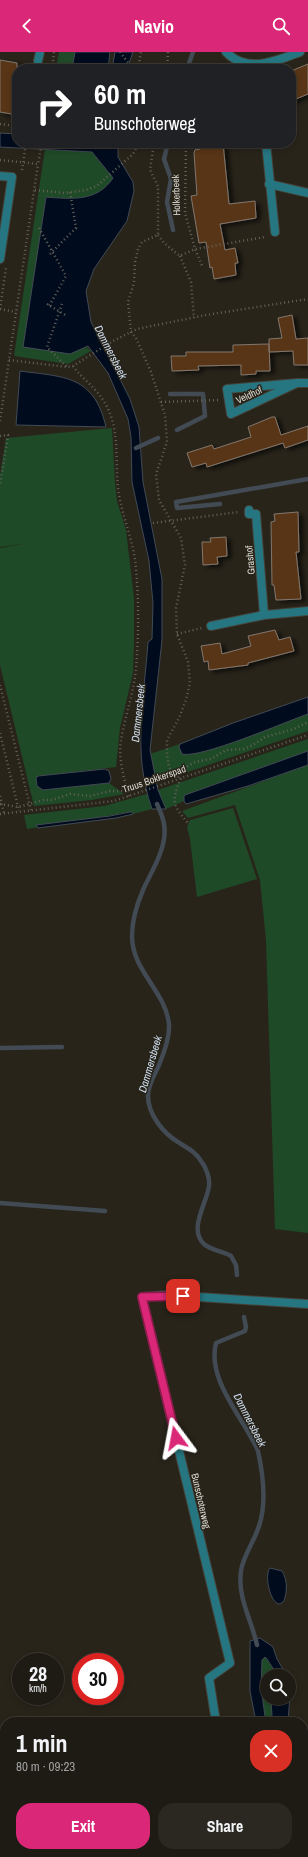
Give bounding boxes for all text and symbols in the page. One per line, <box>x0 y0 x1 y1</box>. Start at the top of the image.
text: Navio <box>134 14 174 39</box>
icon: back <box>16 15 38 37</box>
icon: search <box>270 15 292 37</box>
text: 60 m <box>94 75 146 113</box>
icon: right <box>28 80 80 132</box>
text: Bunschoterweg <box>94 111 196 136</box>
street label: Holkerbeek <box>169 173 183 216</box>
water label: Dammersbeek <box>91 323 131 382</box>
street label: Veldhof <box>234 383 265 407</box>
street label: Grashof <box>242 544 258 575</box>
water label: Dammersbeek <box>128 683 148 743</box>
street label: Truus Bokkerspad <box>121 762 187 796</box>
water label: Dammersbeek <box>135 1033 165 1094</box>
pin <box>166 1279 200 1313</box>
icon: arrive <box>172 1285 194 1307</box>
water label: Dammersbeek <box>230 1391 270 1450</box>
position arrow <box>155 1417 197 1459</box>
street label: Bunschoterweg <box>188 1472 214 1530</box>
speed limit sign: 30 <box>72 1653 124 1705</box>
text: 28 <box>29 1660 47 1687</box>
map controls <box>260 1669 296 1705</box>
button: search <box>260 1669 296 1705</box>
text: km/h <box>29 1682 47 1695</box>
text: 1 min <box>16 1727 67 1759</box>
button: close <box>250 1730 292 1772</box>
text: 80 m · 09:23 <box>16 1758 75 1775</box>
button: Exit <box>16 1803 150 1849</box>
button: Share <box>158 1803 292 1849</box>

